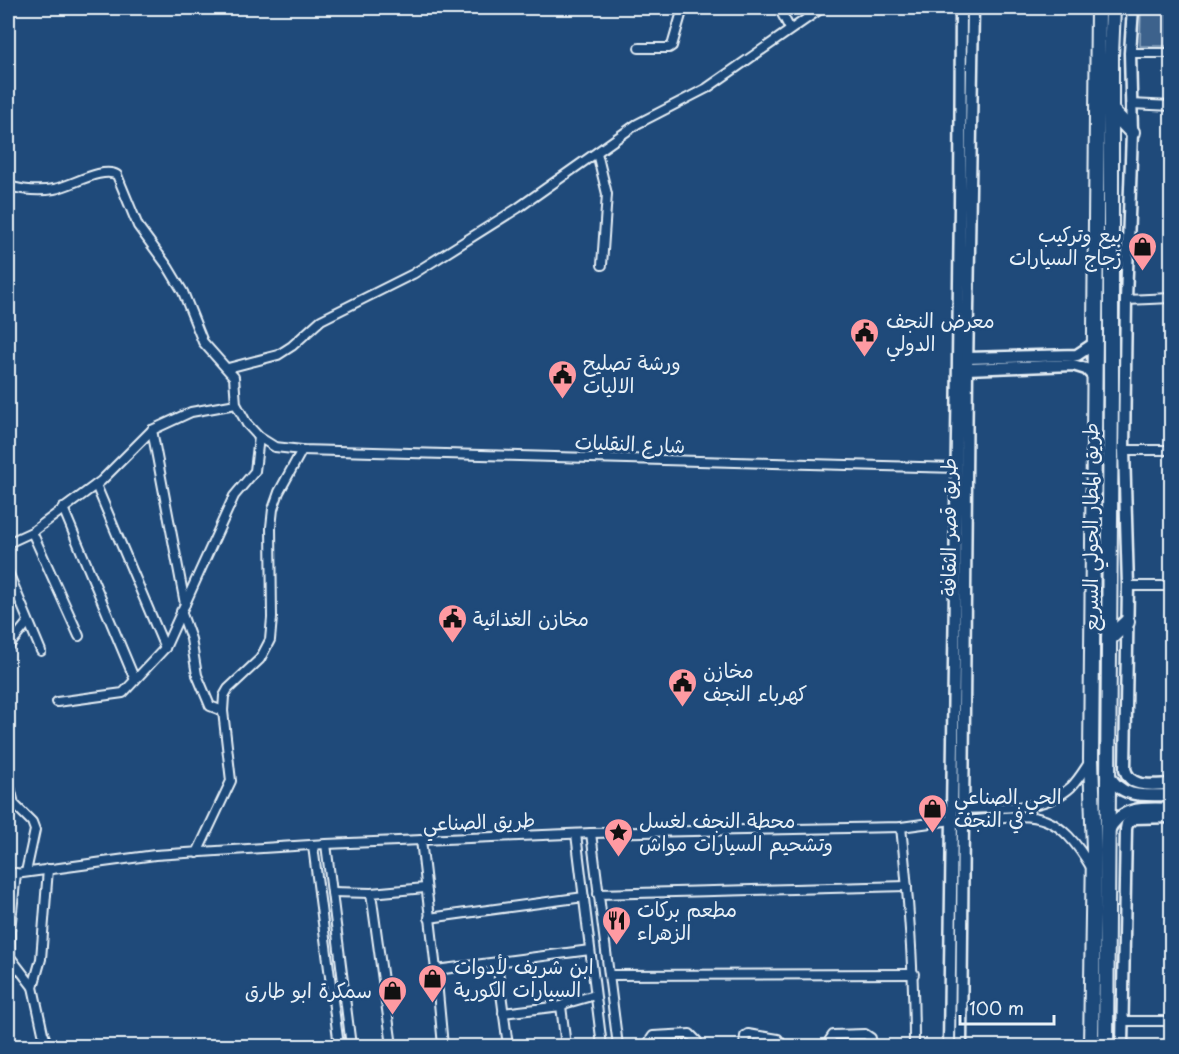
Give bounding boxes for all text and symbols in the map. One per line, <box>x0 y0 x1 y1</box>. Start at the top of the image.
place label: بيع وتركيب زجاج السيارات <box>1009 219 1122 272</box>
shop icon: بيع وتركيب زجاج السيارات <box>1127 230 1159 272</box>
place label: معرض النجف الدولي <box>886 305 995 362</box>
public building icon: معرض النجف الدولي <box>849 316 881 358</box>
place label: ورشة تصليح الاليات <box>583 347 681 400</box>
public building icon: ورشة تصليح الاليات <box>546 358 578 400</box>
street label: طريق المطار الحولي السريع <box>1075 423 1109 631</box>
street label: شارع النقليات <box>574 426 686 460</box>
street label: طريق قصر الثقافة <box>933 458 963 596</box>
public building icon: مخازن الغذائية <box>436 602 468 644</box>
place label: مخازن الغذائية <box>473 603 589 633</box>
place label: مخازن كهرباء النجف <box>703 655 807 708</box>
public building icon: مخازن كهرباء النجف <box>666 666 698 708</box>
place label: الحي الصناعي في النجف <box>954 781 1062 834</box>
shop icon: الحي الصناعي في النجف <box>917 792 949 834</box>
street label: طريق الصناعي <box>422 804 536 842</box>
place label: محطة النجف لغسل وتشحيم السيارات مواش <box>639 805 833 860</box>
place icon: محطة النجف لغسل وتشحيم السيارات مواش <box>602 816 634 858</box>
place label: مطعم بركات الزهراء <box>637 894 737 947</box>
restaurant icon: مطعم بركات الزهراء <box>600 904 632 946</box>
place label: ابن شريف لأدوات السيارات الكورية <box>454 951 594 1004</box>
shop icon: ابن شريف لأدوات السيارات الكورية <box>417 962 449 1004</box>
shop icon: سمكرة ابو طارق <box>377 974 409 1016</box>
place label: سمكرة ابو طارق <box>245 975 372 1005</box>
scale bar <box>960 988 1054 1026</box>
text: 100 m <box>969 994 1024 1021</box>

